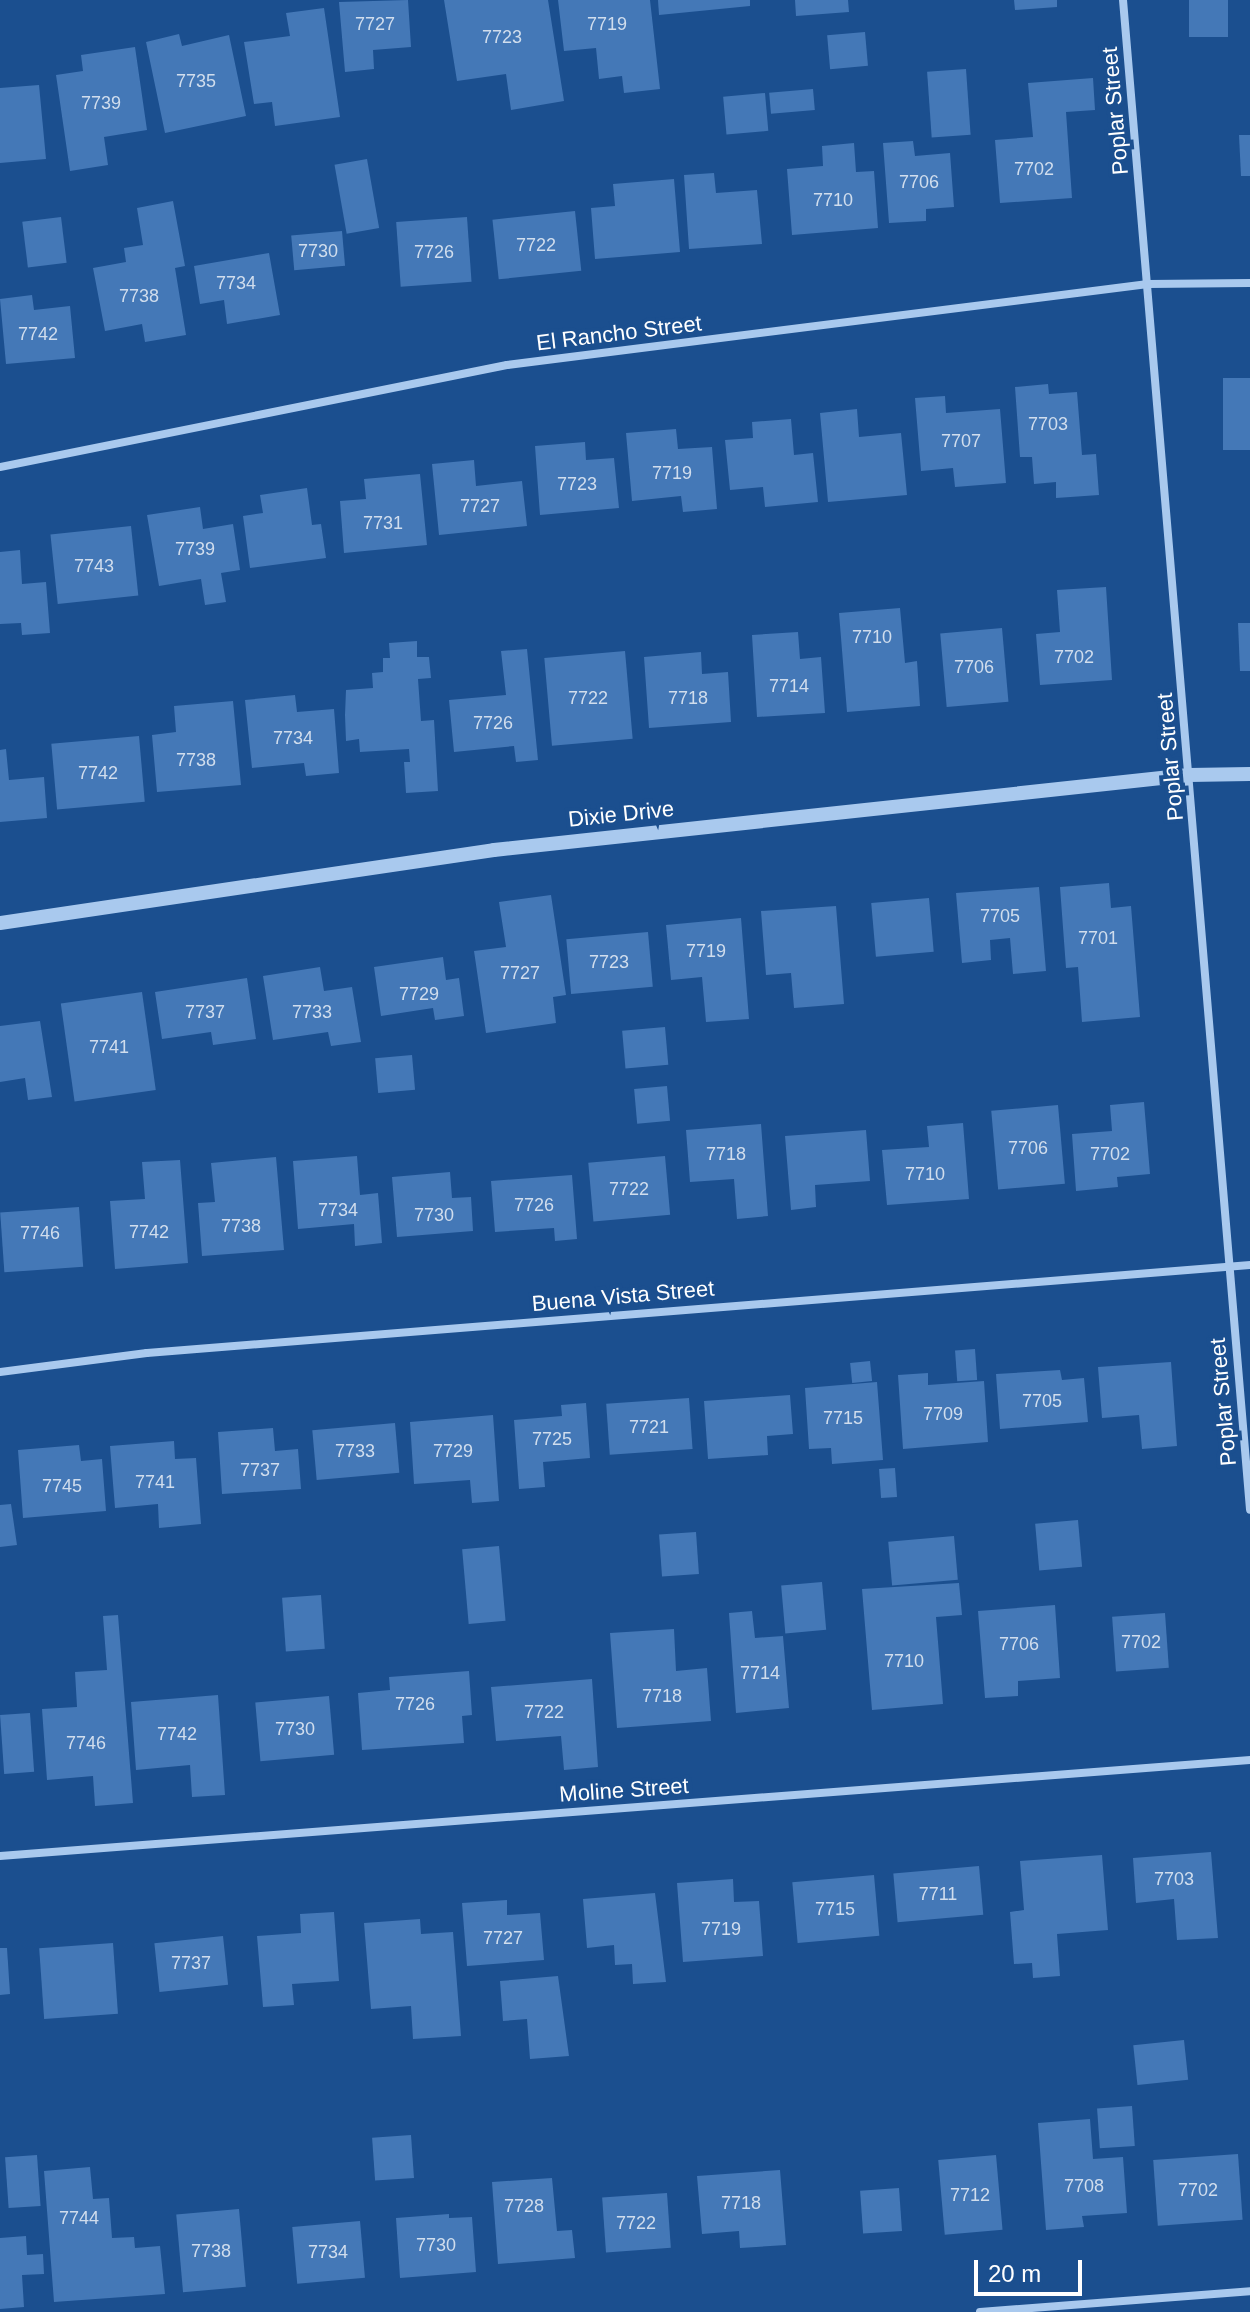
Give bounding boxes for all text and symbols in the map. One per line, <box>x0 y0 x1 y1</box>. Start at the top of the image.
house number: 7727 <box>355 13 395 35</box>
house number: 7719 <box>587 13 627 35</box>
house number: 7723 <box>482 26 522 48</box>
street label: Poplar Street <box>1096 46 1134 176</box>
house number: 7735 <box>176 70 216 92</box>
house number: 7739 <box>81 92 121 114</box>
house number: 7702 <box>1014 158 1054 180</box>
house number: 7706 <box>899 171 939 193</box>
house number: 7710 <box>813 189 853 211</box>
house number: 7722 <box>516 234 556 256</box>
house number: 7730 <box>298 240 338 262</box>
house number: 7726 <box>414 241 454 263</box>
house number: 7734 <box>216 272 256 294</box>
house number: 7738 <box>119 285 159 307</box>
street label: El Rancho Street <box>535 310 703 356</box>
house number: 7742 <box>18 323 58 345</box>
house number: 7703 <box>1028 413 1068 435</box>
house number: 7707 <box>941 430 981 452</box>
house number: 7719 <box>652 462 692 484</box>
house number: 7723 <box>557 473 597 495</box>
house number: 7727 <box>460 495 500 517</box>
house number: 7731 <box>363 512 403 534</box>
house number: 7739 <box>175 538 215 560</box>
house number: 7743 <box>74 555 114 577</box>
house number: 7710 <box>852 626 892 648</box>
house number: 7702 <box>1054 646 1094 668</box>
house number: 7706 <box>954 656 994 678</box>
house number: 7714 <box>769 675 809 697</box>
house number: 7722 <box>568 687 608 709</box>
house number: 7718 <box>668 687 708 709</box>
street label: Poplar Street <box>1151 692 1189 822</box>
house number: 7726 <box>473 712 513 734</box>
house number: 7734 <box>273 727 313 749</box>
house number: 7738 <box>176 749 216 771</box>
house number: 7742 <box>78 762 118 784</box>
street label: Dixie Drive <box>567 795 675 833</box>
house number: 7705 <box>980 905 1020 927</box>
house number: 7701 <box>1078 927 1118 949</box>
house number: 7719 <box>686 940 726 962</box>
house number: 7723 <box>589 951 629 973</box>
house number: 7727 <box>500 962 540 984</box>
house number: 7729 <box>399 983 439 1005</box>
house number: 7737 <box>185 1001 225 1023</box>
house number: 7733 <box>292 1001 332 1023</box>
house number: 7741 <box>89 1036 129 1058</box>
house number: 7706 <box>1008 1137 1048 1159</box>
house number: 7718 <box>706 1143 746 1165</box>
house number: 7702 <box>1090 1143 1130 1165</box>
house number: 7710 <box>905 1163 945 1185</box>
house number: 7722 <box>609 1178 649 1200</box>
house number: 7726 <box>514 1194 554 1216</box>
house number: 7734 <box>318 1199 358 1221</box>
house number: 7730 <box>414 1204 454 1226</box>
house number: 7738 <box>221 1215 261 1237</box>
house number: 7742 <box>129 1221 169 1243</box>
house number: 7746 <box>20 1222 60 1244</box>
street label: Buena Vista Street <box>531 1275 715 1317</box>
street label: Poplar Street <box>1204 1337 1242 1467</box>
house number: 7705 <box>1022 1390 1062 1412</box>
house number: 7709 <box>923 1403 963 1425</box>
house number: 7715 <box>823 1407 863 1429</box>
house number: 7721 <box>629 1416 669 1438</box>
house number: 7725 <box>532 1428 572 1450</box>
house number: 7733 <box>335 1440 375 1462</box>
house number: 7729 <box>433 1440 473 1462</box>
house number: 7737 <box>240 1459 280 1481</box>
house number: 7741 <box>135 1471 175 1493</box>
house number: 7745 <box>42 1475 82 1497</box>
house number: 7702 <box>1121 1631 1161 1653</box>
house number: 7706 <box>999 1633 1039 1655</box>
house number: 7710 <box>884 1650 924 1672</box>
house number: 7714 <box>740 1662 780 1684</box>
house number: 7718 <box>642 1685 682 1707</box>
house number: 7726 <box>395 1693 435 1715</box>
house number: 7722 <box>524 1701 564 1723</box>
house number: 7730 <box>275 1718 315 1740</box>
house number: 7742 <box>157 1723 197 1745</box>
house number: 7746 <box>66 1732 106 1754</box>
street label: Moline Street <box>558 1772 690 1808</box>
house number: 7703 <box>1154 1868 1194 1890</box>
house number: 7711 <box>919 1883 957 1905</box>
house number: 7715 <box>815 1898 855 1920</box>
house number: 7719 <box>701 1918 741 1940</box>
house number: 7727 <box>483 1927 523 1949</box>
house number: 7737 <box>171 1952 211 1974</box>
house number: 7708 <box>1064 2175 1104 2197</box>
house number: 7702 <box>1178 2179 1218 2201</box>
house number: 7712 <box>950 2184 990 2206</box>
house number: 7718 <box>721 2192 761 2214</box>
house number: 7728 <box>504 2195 544 2217</box>
house number: 7744 <box>59 2207 99 2229</box>
house number: 7722 <box>616 2212 656 2234</box>
house number: 7730 <box>416 2234 456 2256</box>
house number: 7738 <box>191 2240 231 2262</box>
house number: 7734 <box>308 2241 348 2263</box>
scale bar <box>978 2244 1086 2294</box>
text: 20 m <box>988 2260 1041 2287</box>

